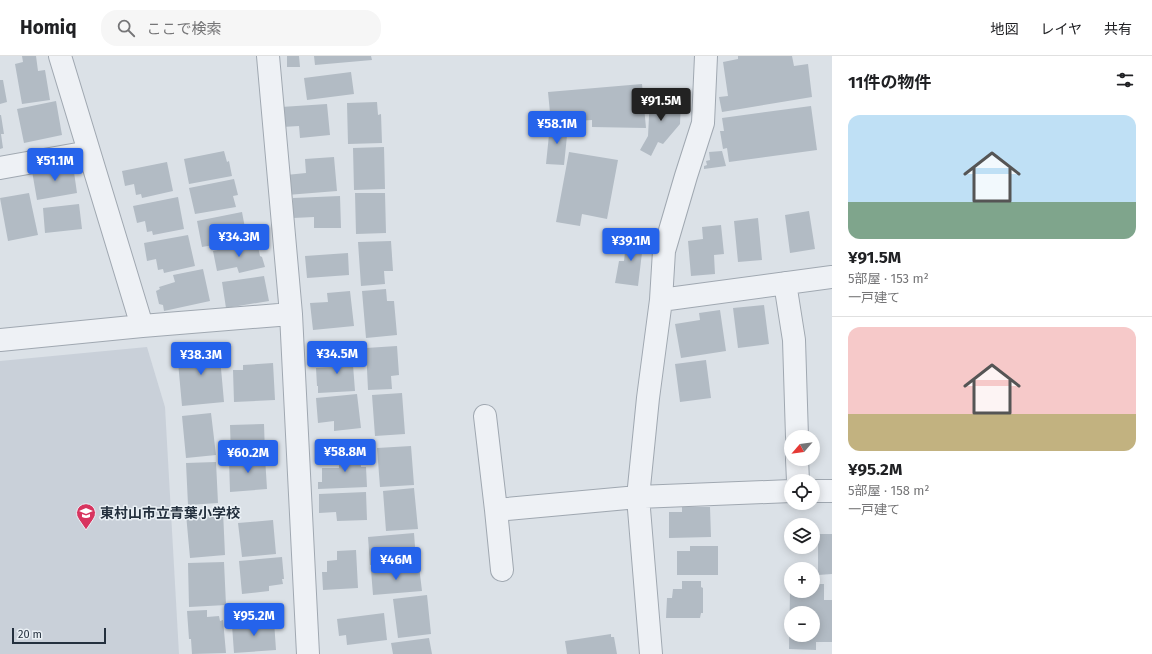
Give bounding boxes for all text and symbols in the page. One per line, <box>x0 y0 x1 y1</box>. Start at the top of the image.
search box <box>101 10 381 46</box>
text: Homiq <box>20 16 77 39</box>
icon: search <box>115 17 137 39</box>
text: ここで検索 <box>147 20 222 38</box>
text: 地図 <box>990 21 1018 38</box>
text: レイヤ <box>1040 21 1082 38</box>
text: 共有 <box>1104 21 1132 38</box>
icon: filters <box>1114 69 1136 91</box>
text: 11件の物件 <box>848 72 931 93</box>
pin: ¥91.5M <box>628 88 694 122</box>
text: ¥91.5M <box>641 93 681 108</box>
pin: ¥58.1M <box>524 111 590 145</box>
text: ¥58.1M <box>537 116 577 131</box>
icon: home <box>956 141 1028 213</box>
pin: ¥51.1M <box>22 148 88 182</box>
text: ¥51.1M <box>36 153 74 168</box>
pin: ¥34.3M <box>206 224 272 258</box>
pin: ¥39.1M <box>598 228 664 262</box>
text: ¥34.3M <box>218 229 260 244</box>
text: ¥39.1M <box>611 233 651 248</box>
text: ¥91.5M <box>848 247 901 268</box>
text: 5部屋 · 153 m² <box>848 271 929 286</box>
text: 一戸建て <box>848 290 900 305</box>
pin: ¥34.5M <box>304 341 370 375</box>
pin: ¥38.3M <box>168 342 234 376</box>
text: ¥34.5M <box>316 346 358 361</box>
text: ¥38.3M <box>180 347 222 362</box>
icon: home <box>956 353 1028 425</box>
north arrow <box>784 430 820 466</box>
map controls <box>784 430 820 642</box>
pin: ¥58.8M <box>312 439 378 473</box>
pin: ¥60.2M <box>215 440 281 474</box>
text: ¥58.8M <box>324 444 366 459</box>
text: ¥60.2M <box>227 445 269 460</box>
text: ¥95.2M <box>848 459 902 480</box>
button: locate <box>784 474 820 510</box>
text: 5部屋 · 158 m² <box>848 483 930 498</box>
school or university icon: 東村山市立青葉小学校 <box>75 502 97 530</box>
text: 一戸建て <box>848 502 900 517</box>
place label: 東村山市立青葉小学校 <box>100 505 240 522</box>
button: layers <box>784 518 820 554</box>
pin: ¥46M <box>372 547 420 581</box>
text: ¥46M <box>380 552 412 567</box>
button: + <box>784 562 820 598</box>
pin: ¥95.2M <box>221 603 287 637</box>
button: − <box>784 606 820 642</box>
text: ¥95.2M <box>233 608 275 623</box>
scale bar <box>12 626 106 645</box>
text: 20 m <box>18 628 42 641</box>

